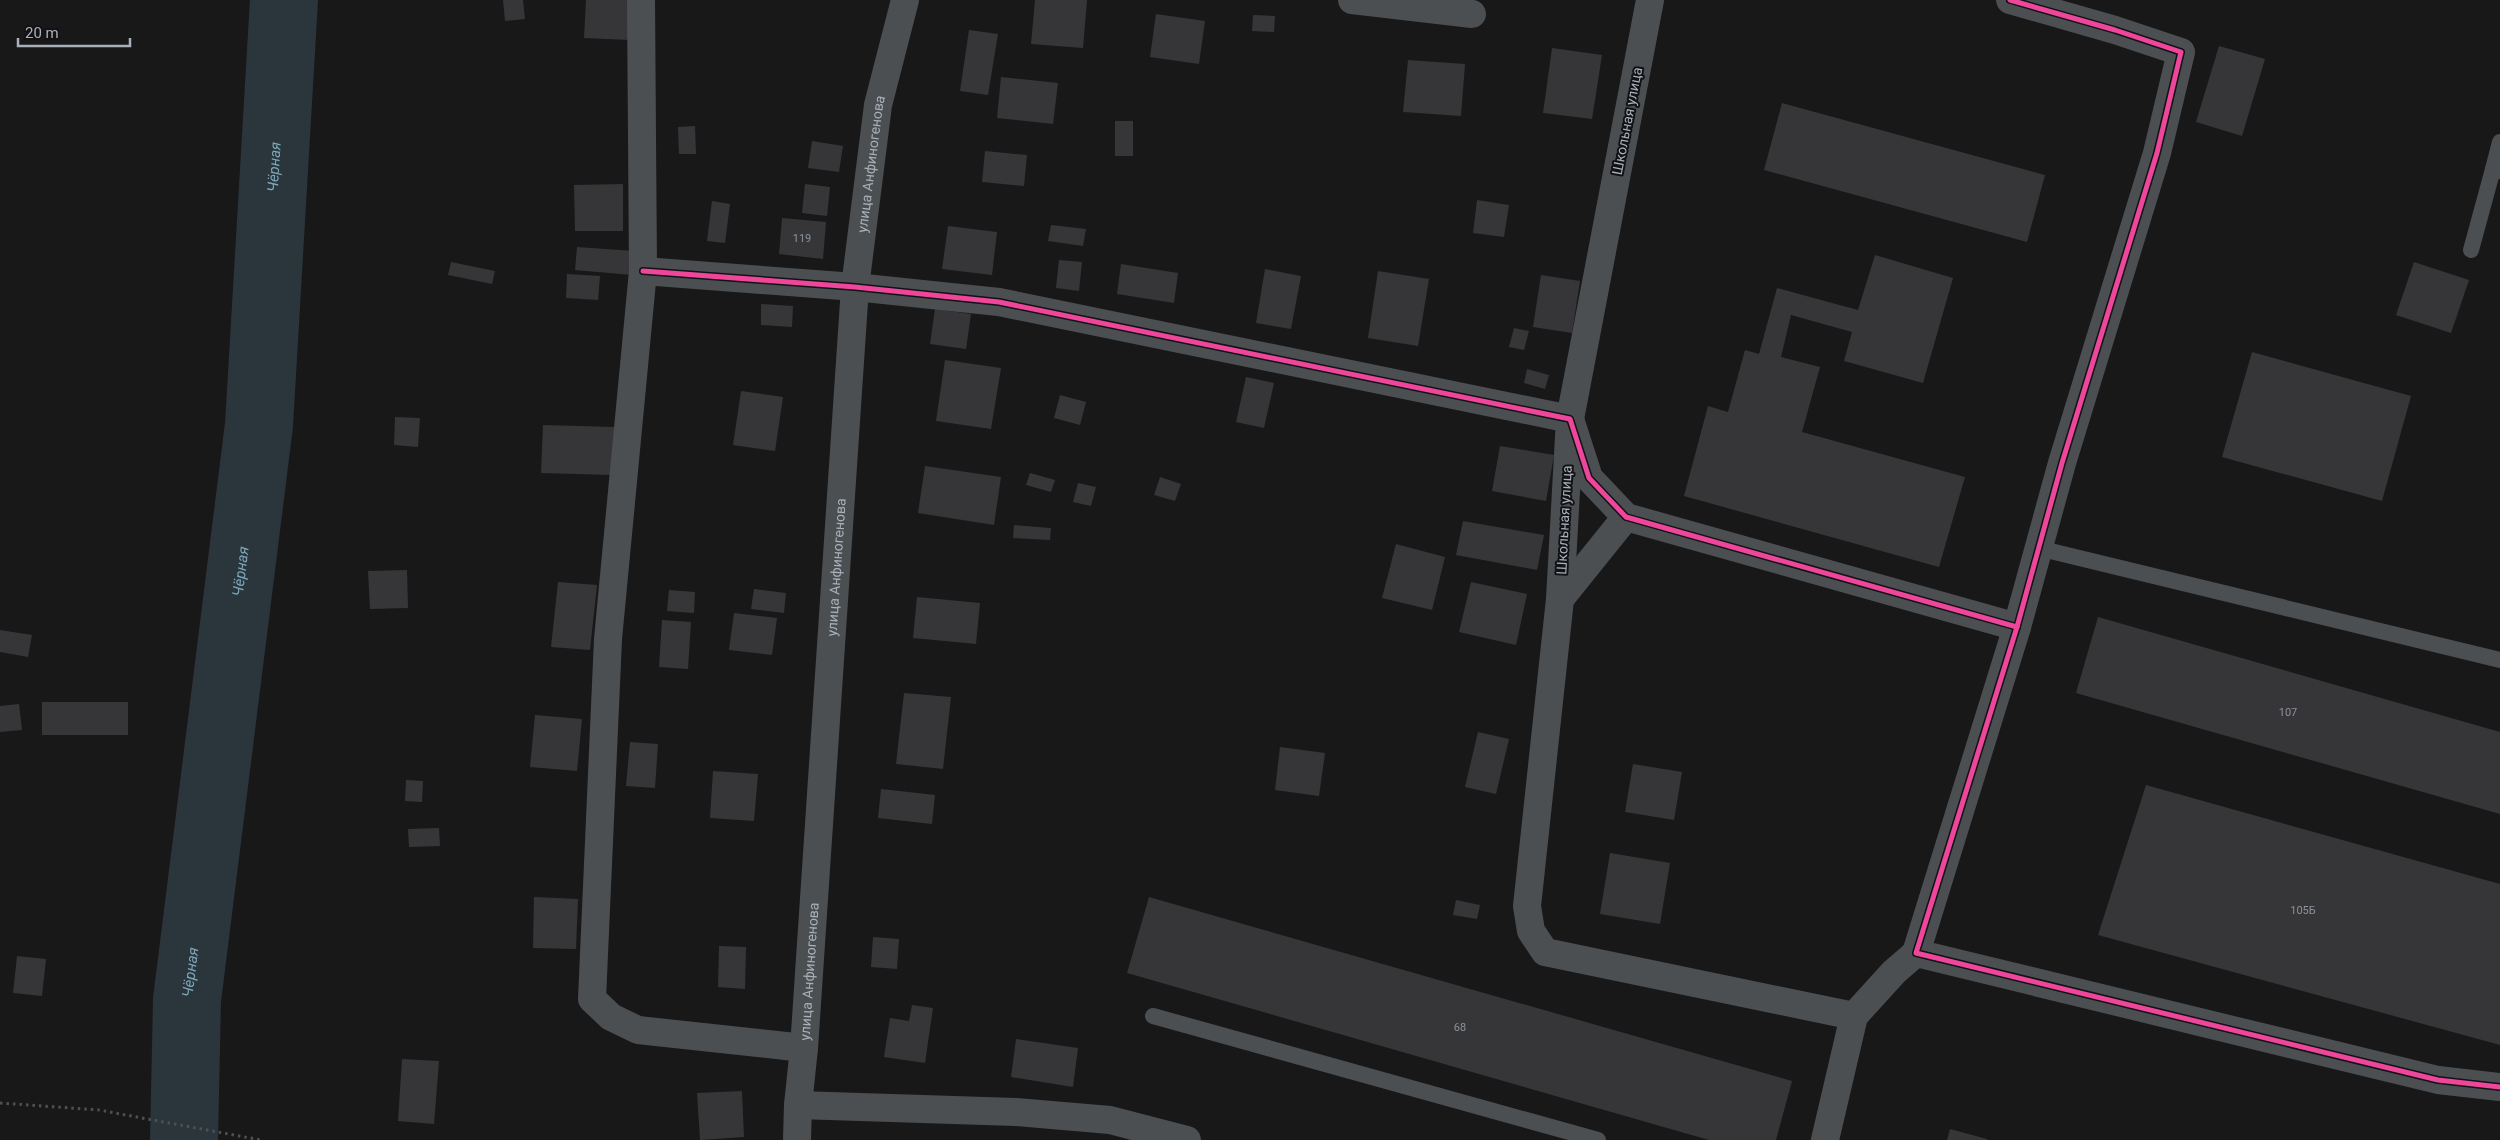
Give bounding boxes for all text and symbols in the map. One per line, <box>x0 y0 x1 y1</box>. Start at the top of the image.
scale bar <box>18 15 130 47</box>
text: 20 m <box>25 24 59 42</box>
street label: Школьная улица <box>1609 66 1645 176</box>
street label: улица Анфиногенова <box>854 94 888 234</box>
water label: Чёрная <box>264 141 285 193</box>
house number: 119 <box>793 232 811 245</box>
street label: Школьная улица <box>1553 465 1575 575</box>
street label: улица Анфиногенова <box>824 498 849 637</box>
water label: Чёрная <box>229 545 253 597</box>
house number: 107 <box>2279 706 2297 719</box>
street label: улица Анфиногенова <box>797 902 822 1041</box>
house number: 105Б <box>2290 904 2316 917</box>
water label: Чёрная <box>178 946 203 998</box>
house number: 68 <box>1454 1021 1466 1034</box>

